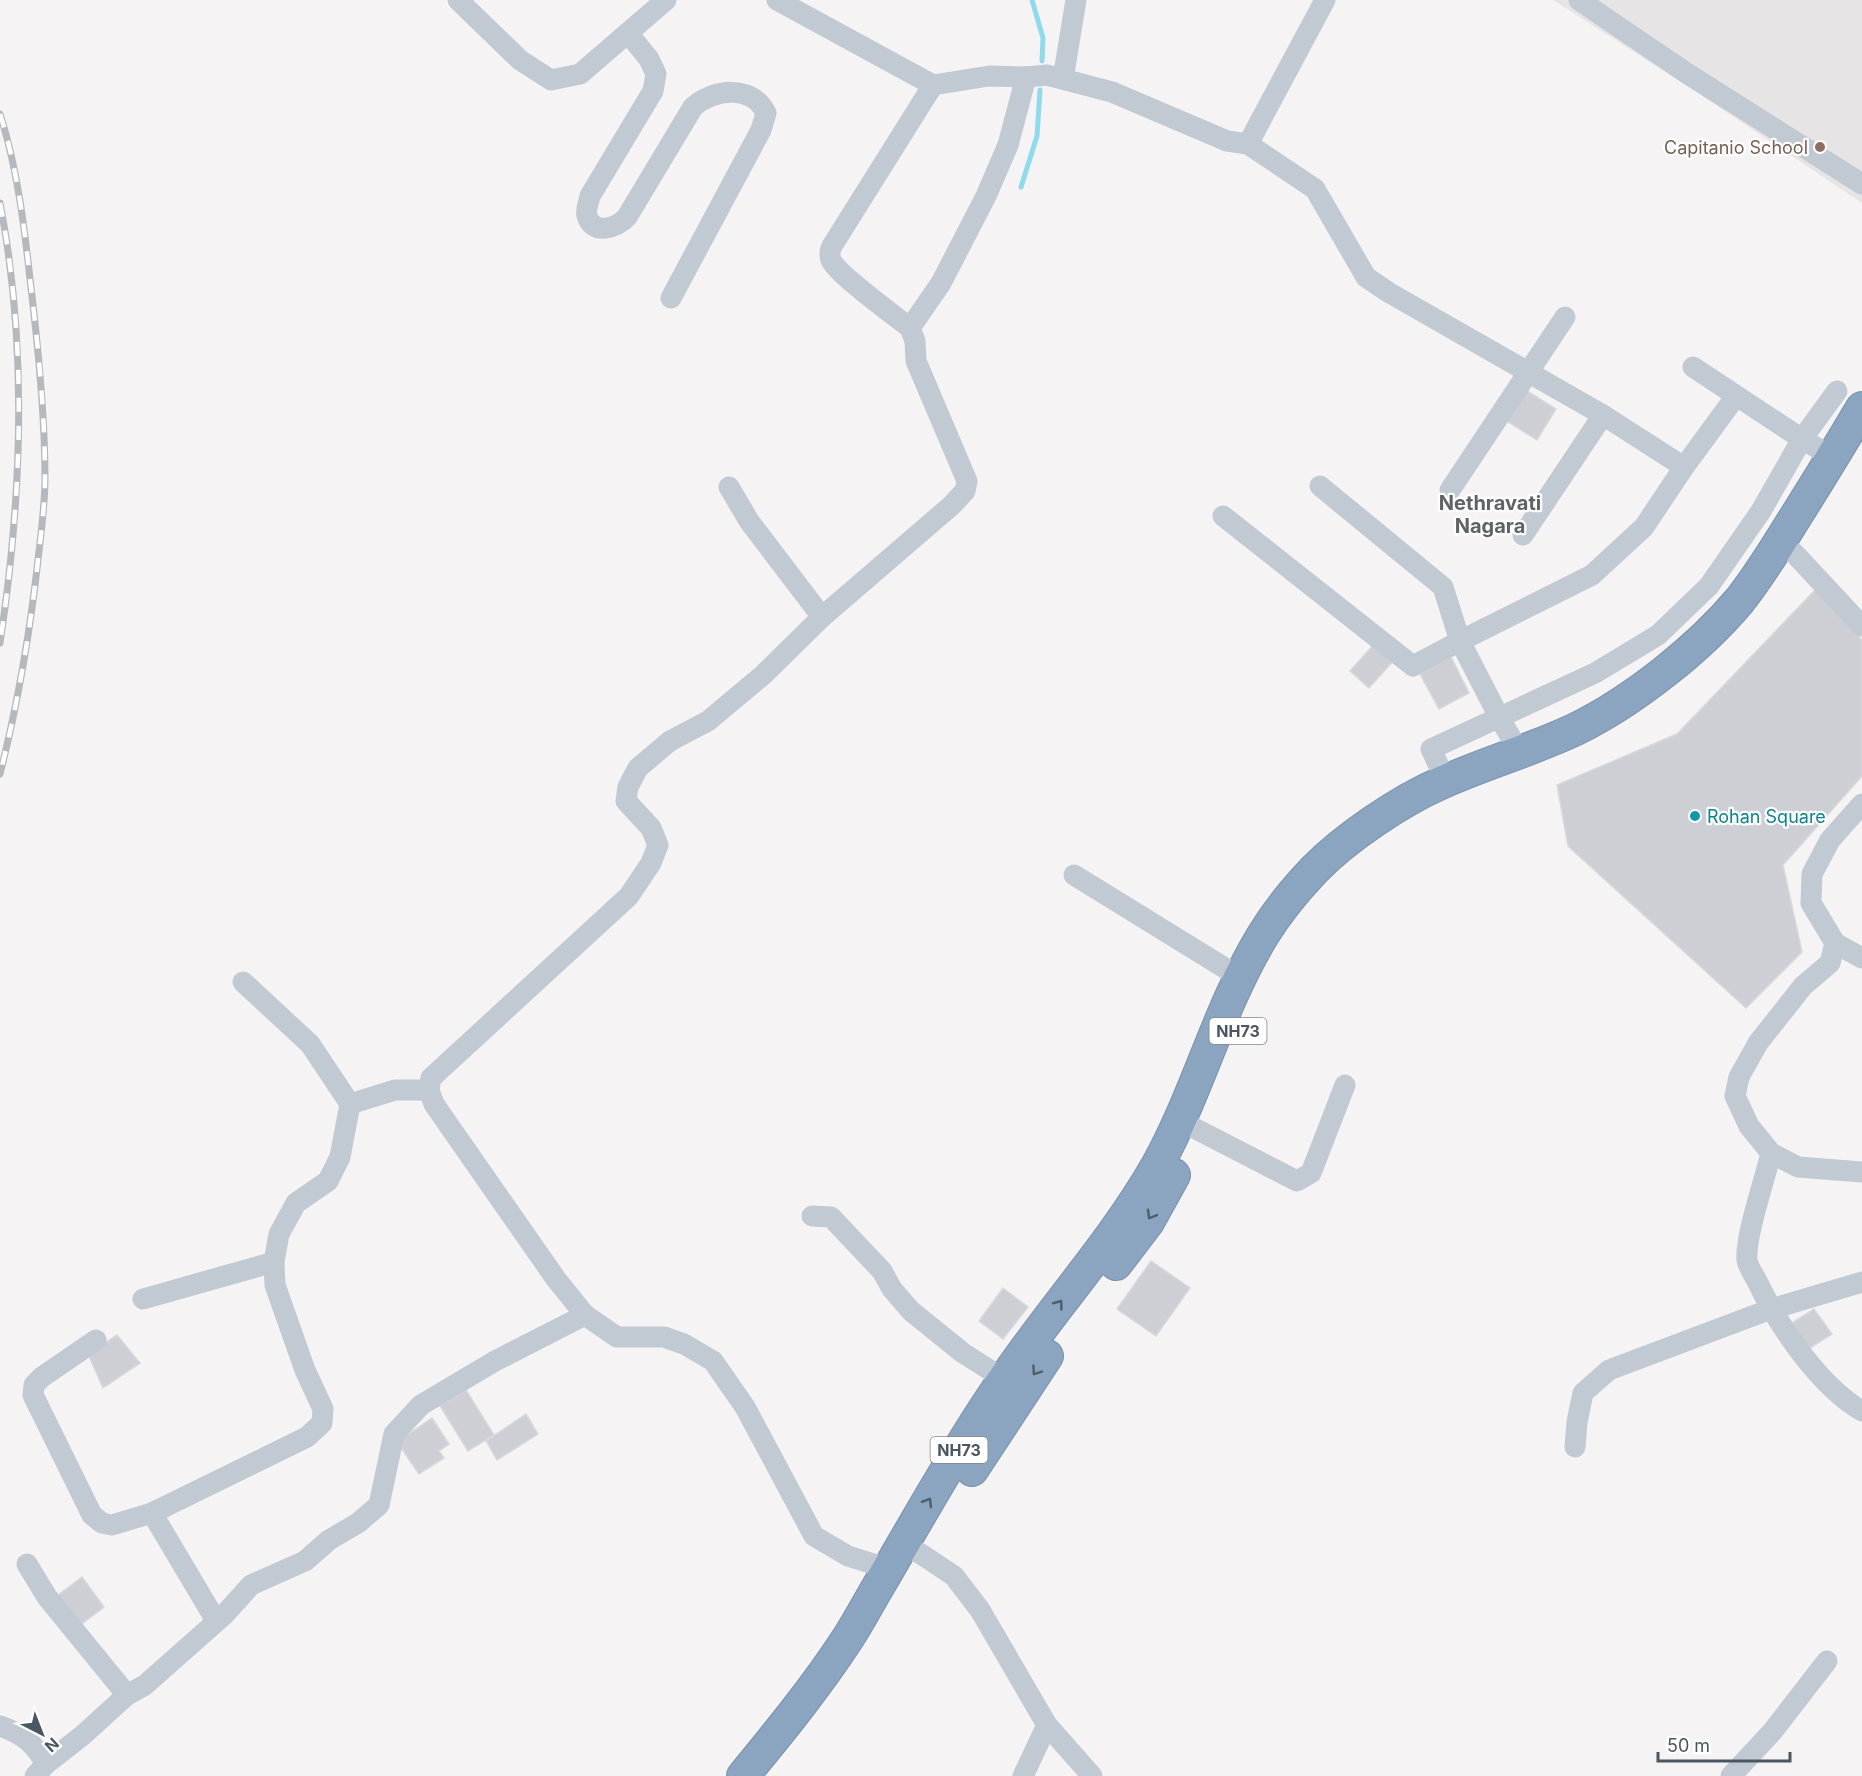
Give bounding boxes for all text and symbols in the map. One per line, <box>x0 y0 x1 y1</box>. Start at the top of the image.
place label: Capitanio School <box>1664 137 1808 158</box>
marker: Capitanio School <box>1813 140 1827 154</box>
district label: Nethravati Nagara <box>1439 491 1541 538</box>
place label: Rohan Square <box>1707 806 1826 827</box>
marker: Rohan Square <box>1688 809 1702 823</box>
road number: NH73 <box>1210 1018 1266 1044</box>
one-way arrow <box>1147 1209 1159 1219</box>
one-way arrow <box>1052 1300 1063 1311</box>
one-way arrow <box>1032 1365 1043 1376</box>
road number: NH73 <box>930 1437 988 1463</box>
one-way arrow <box>921 1498 933 1508</box>
north arrow <box>12 1704 72 1764</box>
scale bar <box>1658 1725 1790 1763</box>
text: N <box>41 1734 63 1757</box>
text: 50 m <box>1667 1735 1710 1756</box>

